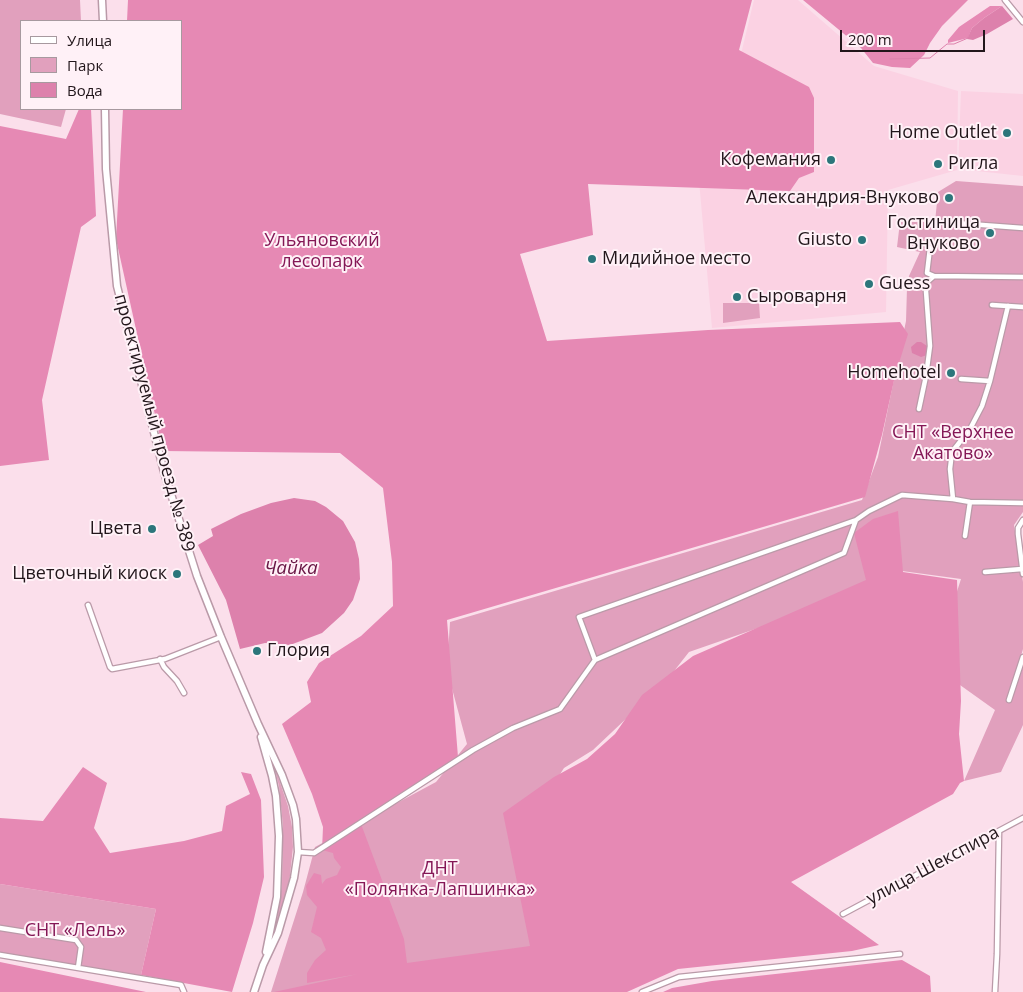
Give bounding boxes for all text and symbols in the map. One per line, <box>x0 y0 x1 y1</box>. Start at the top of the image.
legend <box>20 20 182 110</box>
scale bar <box>843 20 988 52</box>
text: 200 m <box>848 29 892 49</box>
text: Улица <box>67 30 112 50</box>
text: Парк <box>67 55 103 75</box>
text: Вода <box>67 80 103 100</box>
place label: Home Outlet <box>889 122 997 144</box>
marker: Home Outlet <box>1001 127 1013 139</box>
place label: Кофемания <box>720 149 821 171</box>
place label: Ригла <box>948 153 998 175</box>
marker: Кофемания <box>825 154 837 166</box>
marker: Ригла <box>932 158 944 170</box>
place label: Александрия-Внуково <box>746 187 939 209</box>
marker: Александрия-Внуково <box>943 192 955 204</box>
place label: Гостиница Внуково <box>887 212 980 254</box>
marker: Гостиница Внуково <box>984 227 996 239</box>
place label: Giusto <box>798 229 852 251</box>
park label: Ульяновский лесопарк <box>264 230 380 272</box>
marker: Giusto <box>856 234 868 246</box>
place label: Мидийное место <box>602 248 751 270</box>
marker: Мидийное место <box>586 253 598 265</box>
place label: Guess <box>879 273 930 295</box>
marker: Guess <box>863 278 875 290</box>
place label: Сыроварня <box>747 286 847 308</box>
marker: Сыроварня <box>731 291 743 303</box>
street label: проектируемый проезд № 389 <box>109 292 199 554</box>
place label: Homehotel <box>847 362 941 384</box>
marker: Homehotel <box>945 367 957 379</box>
park label: СНТ «Верхнее Акатово» <box>892 422 1014 464</box>
place label: Цвета <box>90 518 142 540</box>
marker: Цвета <box>146 523 158 535</box>
water label: Чайка <box>264 558 318 580</box>
place label: Цветочный киоск <box>12 563 167 585</box>
marker: Цветочный киоск <box>171 568 183 580</box>
place label: Глория <box>267 640 330 662</box>
marker: Глория <box>251 645 263 657</box>
street label: улица Шекспира <box>863 822 1003 910</box>
park label: ДНТ «Полянка-Лапшинка» <box>345 858 535 901</box>
park label: СНТ «Лель» <box>25 920 125 942</box>

